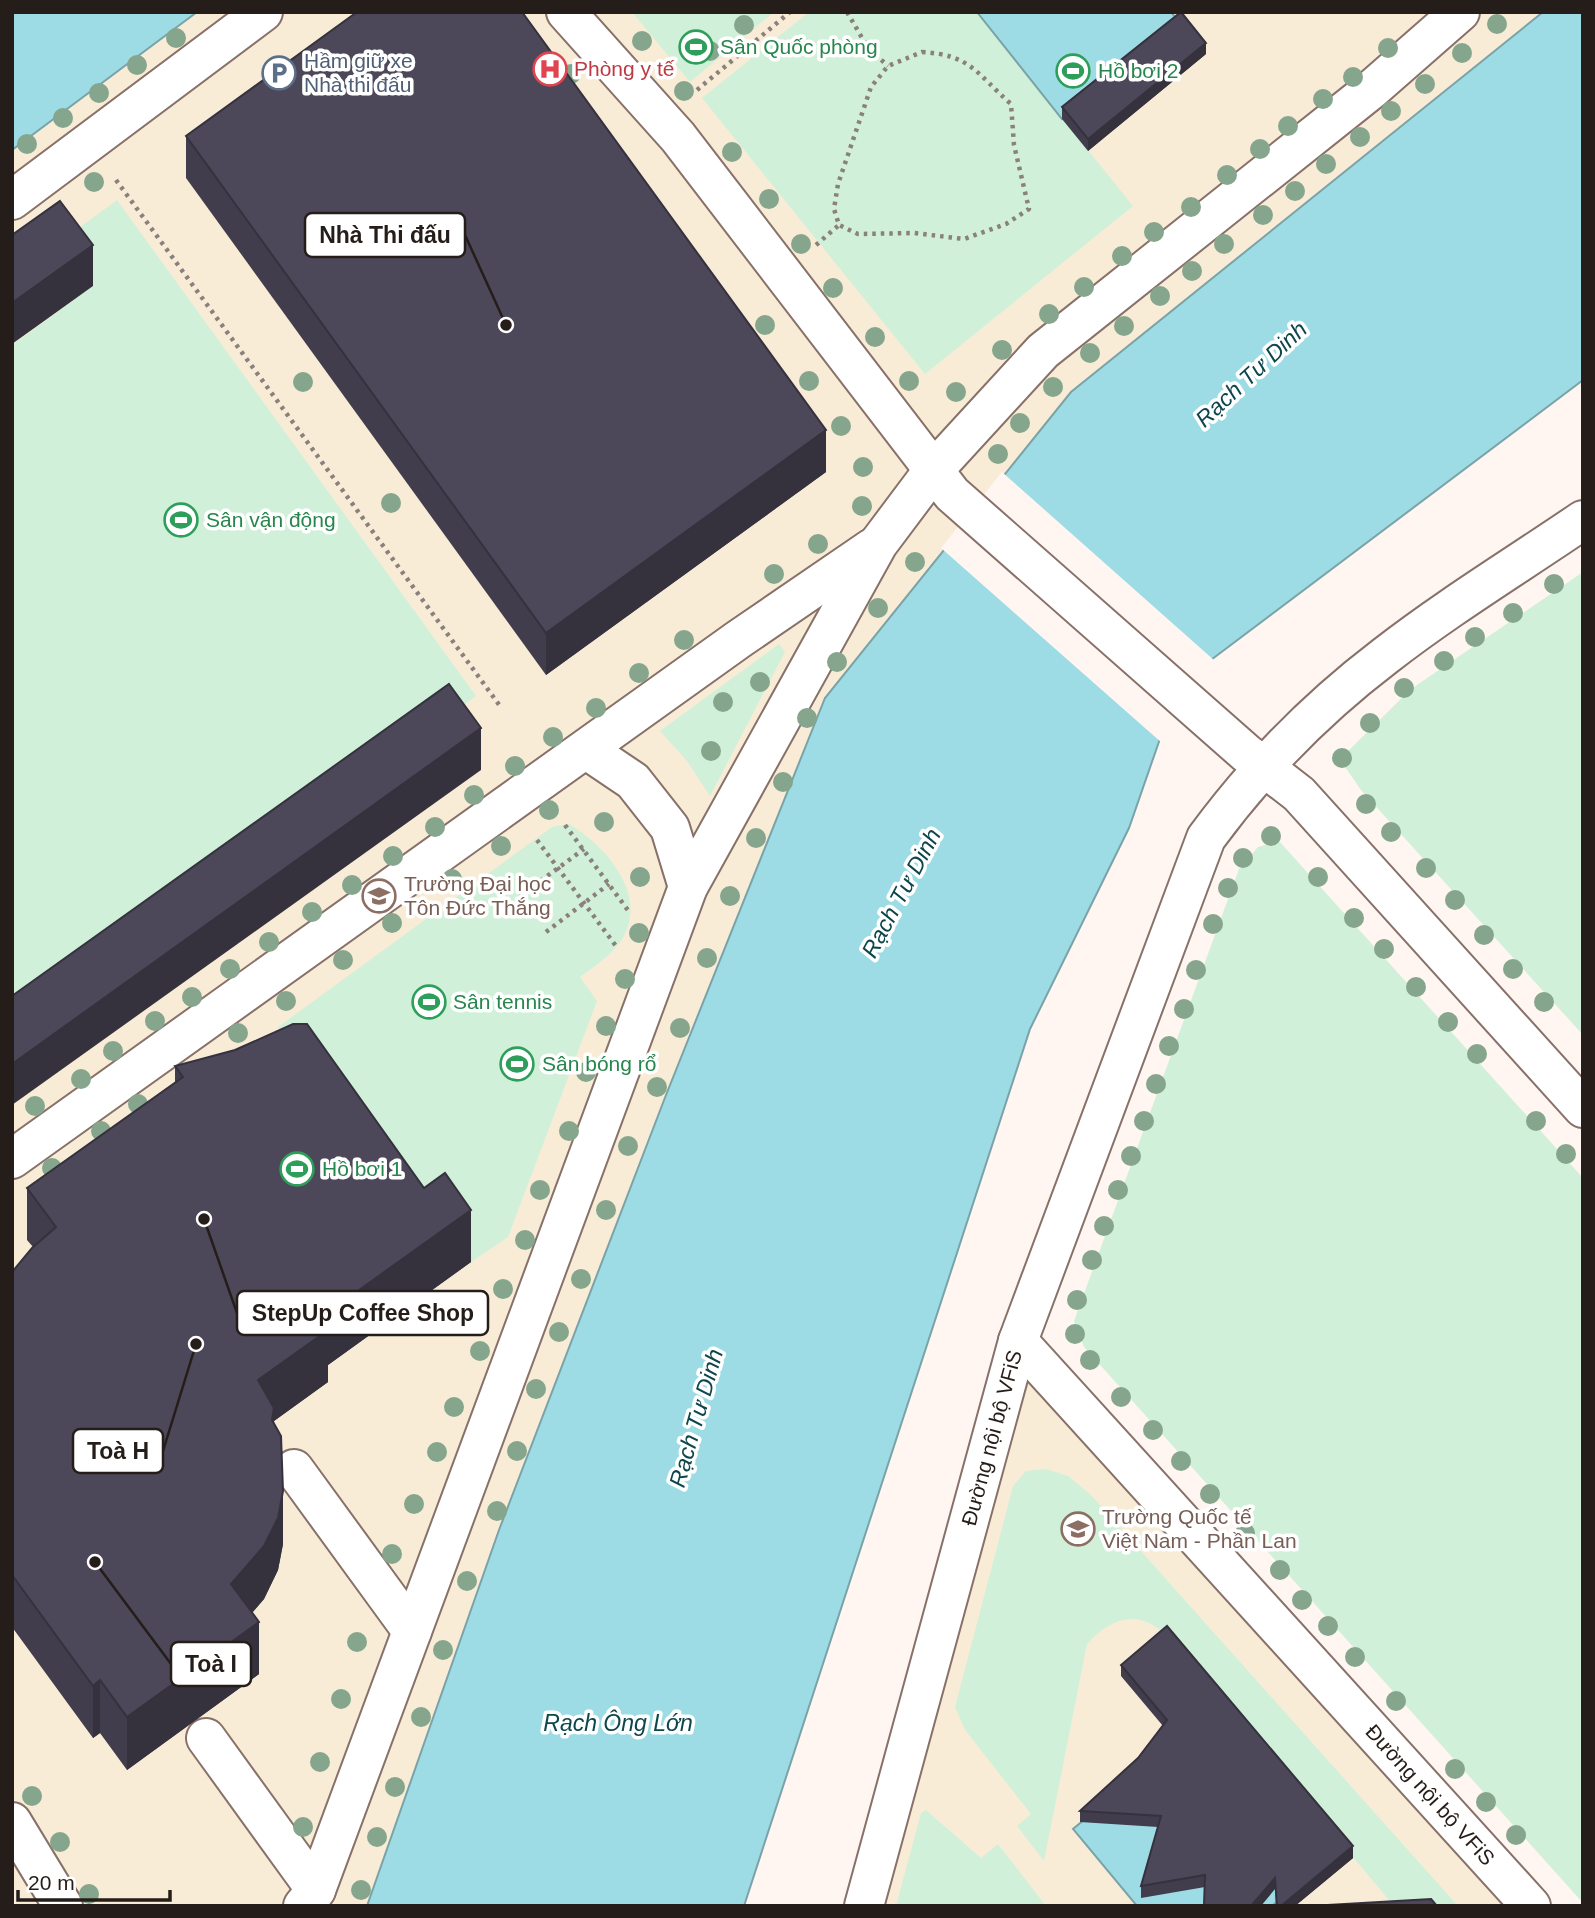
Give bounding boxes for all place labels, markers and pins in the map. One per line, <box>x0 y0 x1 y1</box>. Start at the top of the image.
sports icon: Sân Quốc phòng <box>677 28 715 66</box>
place label: Sân Quốc phòng <box>720 35 878 58</box>
place label: Hầm giữ xe Nhà thi đấu <box>304 49 413 96</box>
hospital icon: Phòng y tế <box>531 50 569 88</box>
sports icon: Hồ bơi 2 <box>1054 52 1092 90</box>
parking icon: Hầm giữ xe Nhà thi đấu <box>260 54 298 92</box>
place label: Phòng y tế <box>574 57 675 80</box>
place label: Hồ bơi 2 <box>1098 59 1178 82</box>
callout: Nhà Thi đấu <box>305 213 465 257</box>
sports icon: Sân vận động <box>162 501 200 539</box>
place label: Sân vận động <box>206 508 336 531</box>
place label: Trường Đại học Tôn Đức Thắng <box>404 872 551 919</box>
school or university icon: Trường Đại học Tôn Đức Thắng <box>360 877 398 915</box>
sports icon: Sân tennis <box>410 983 448 1021</box>
place label: Sân tennis <box>453 990 552 1013</box>
sports icon: Sân bóng rổ <box>498 1045 536 1083</box>
place label: Sân bóng rổ <box>542 1052 656 1075</box>
sports icon: Hồ bơi 1 <box>278 1150 316 1188</box>
place label: Hồ bơi 1 <box>322 1157 402 1180</box>
callout: StepUp Coffee Shop <box>237 1291 488 1335</box>
callout: Toà H <box>73 1429 163 1473</box>
place label: Trường Quốc tế Việt Nam - Phần Lan <box>1102 1505 1297 1552</box>
school or university icon: Trường Quốc tế Việt Nam - Phần Lan <box>1059 1510 1097 1548</box>
callout: Toà I <box>171 1642 251 1686</box>

